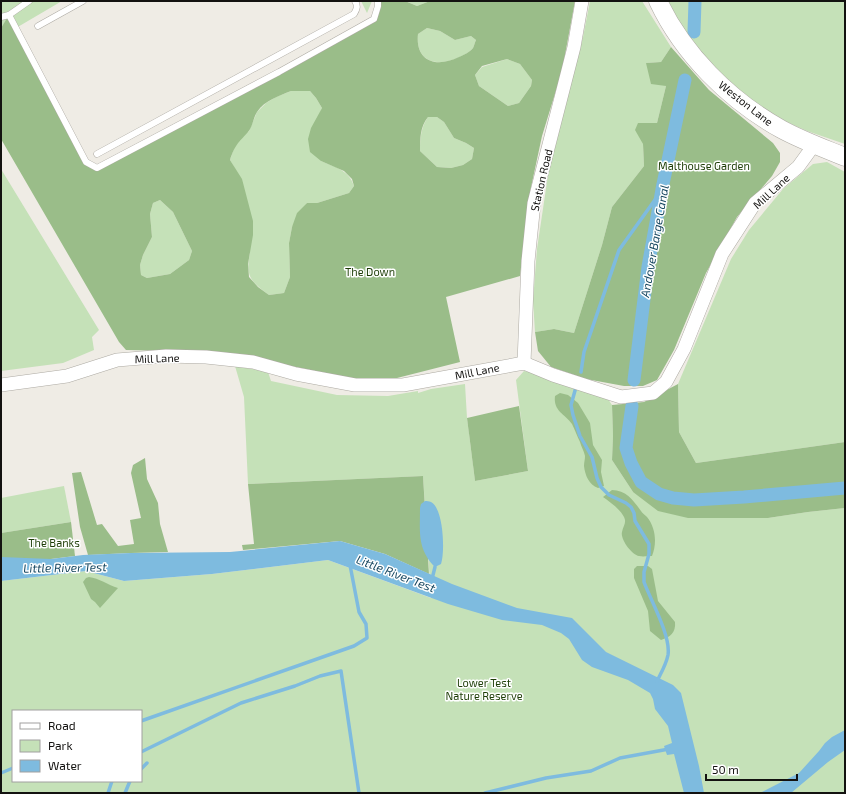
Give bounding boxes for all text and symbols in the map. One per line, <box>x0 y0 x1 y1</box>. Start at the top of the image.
street label: Weston Lane <box>716 78 776 128</box>
street label: Station Road <box>528 148 554 212</box>
park label: Malthouse Garden <box>658 159 750 172</box>
street label: Mill Lane <box>750 171 792 211</box>
water label: Andover Barge Canal <box>637 184 671 299</box>
park label: The Down <box>345 265 395 278</box>
street label: Mill Lane <box>134 351 180 365</box>
street label: Mill Lane <box>454 360 500 382</box>
park label: The Banks <box>28 536 80 549</box>
water label: Little River Test <box>355 552 438 595</box>
water label: Little River Test <box>23 559 107 575</box>
park label: Lower Test Nature Reserve <box>445 676 523 702</box>
legend <box>12 710 142 782</box>
text: Road <box>48 718 76 732</box>
text: Park <box>48 738 73 752</box>
scale bar <box>706 756 797 782</box>
text: Water <box>48 758 82 772</box>
text: 50 m <box>712 762 739 776</box>

